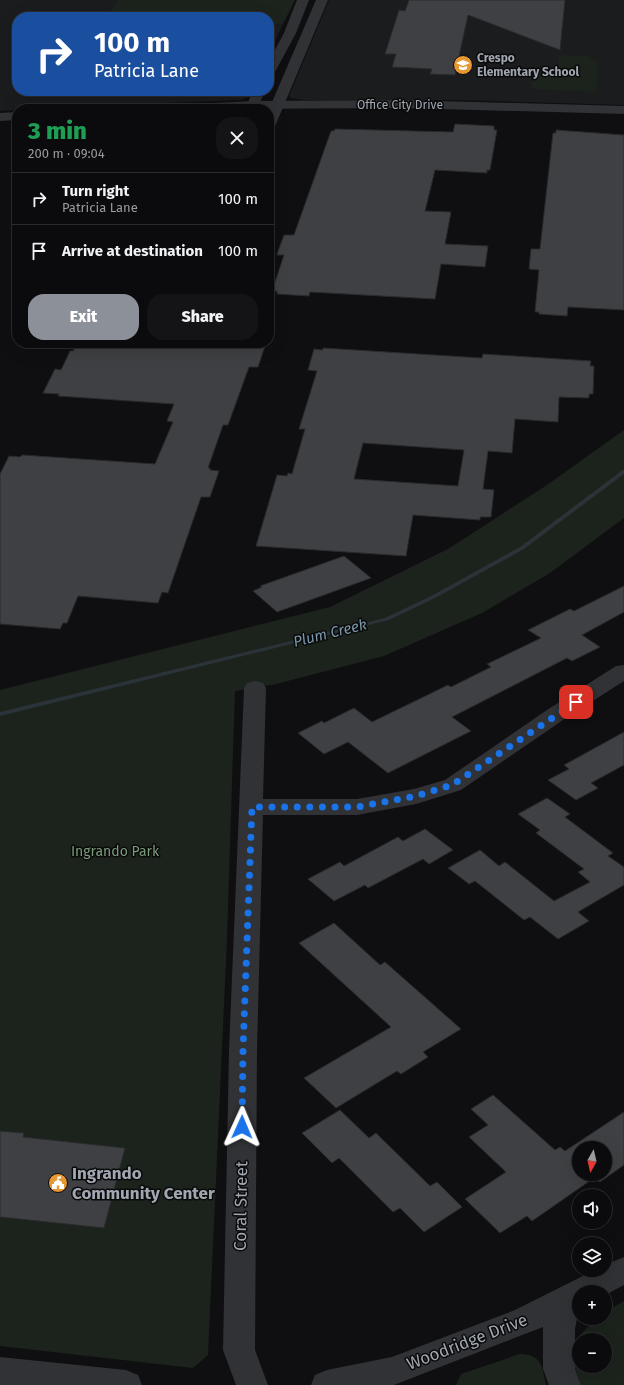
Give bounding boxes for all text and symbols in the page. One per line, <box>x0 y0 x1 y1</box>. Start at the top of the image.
text: 100 m <box>94 26 170 59</box>
icon: right <box>28 28 80 80</box>
place label: Crespo Elementary School <box>477 51 580 79</box>
school or university icon: Crespo Elementary School <box>452 54 474 76</box>
text: Patricia Lane <box>94 60 199 82</box>
street label: Office City Drive <box>357 98 443 112</box>
text: 3 min <box>28 117 87 145</box>
button: close <box>216 117 258 159</box>
text: 200 m · 09:04 <box>28 146 105 161</box>
text: Turn right <box>62 182 129 200</box>
icon: right <box>28 188 50 210</box>
text: 100 m <box>218 190 258 208</box>
text: Patricia Lane <box>62 200 138 215</box>
icon: arrive <box>28 240 50 262</box>
text: Arrive at destination <box>62 242 203 260</box>
text: 100 m <box>218 242 258 260</box>
button: Exit <box>28 294 139 340</box>
button: Share <box>147 294 258 340</box>
water label: Plum Creek <box>291 615 369 651</box>
pin <box>559 685 593 719</box>
icon: arrive <box>565 691 587 713</box>
park label: Ingrando Park <box>71 843 160 860</box>
position arrow <box>221 1106 263 1148</box>
north arrow <box>572 1141 612 1181</box>
map controls <box>572 1141 612 1373</box>
street label: Coral Street <box>230 1160 252 1251</box>
place label: Ingrando Community Center <box>72 1163 215 1204</box>
public building icon: Ingrando Community Center <box>47 1172 69 1194</box>
button: sound <box>572 1189 612 1229</box>
button: layers <box>572 1237 612 1277</box>
button: + <box>572 1285 612 1325</box>
street label: Woodridge Drive <box>404 1309 530 1375</box>
button: − <box>572 1333 612 1373</box>

